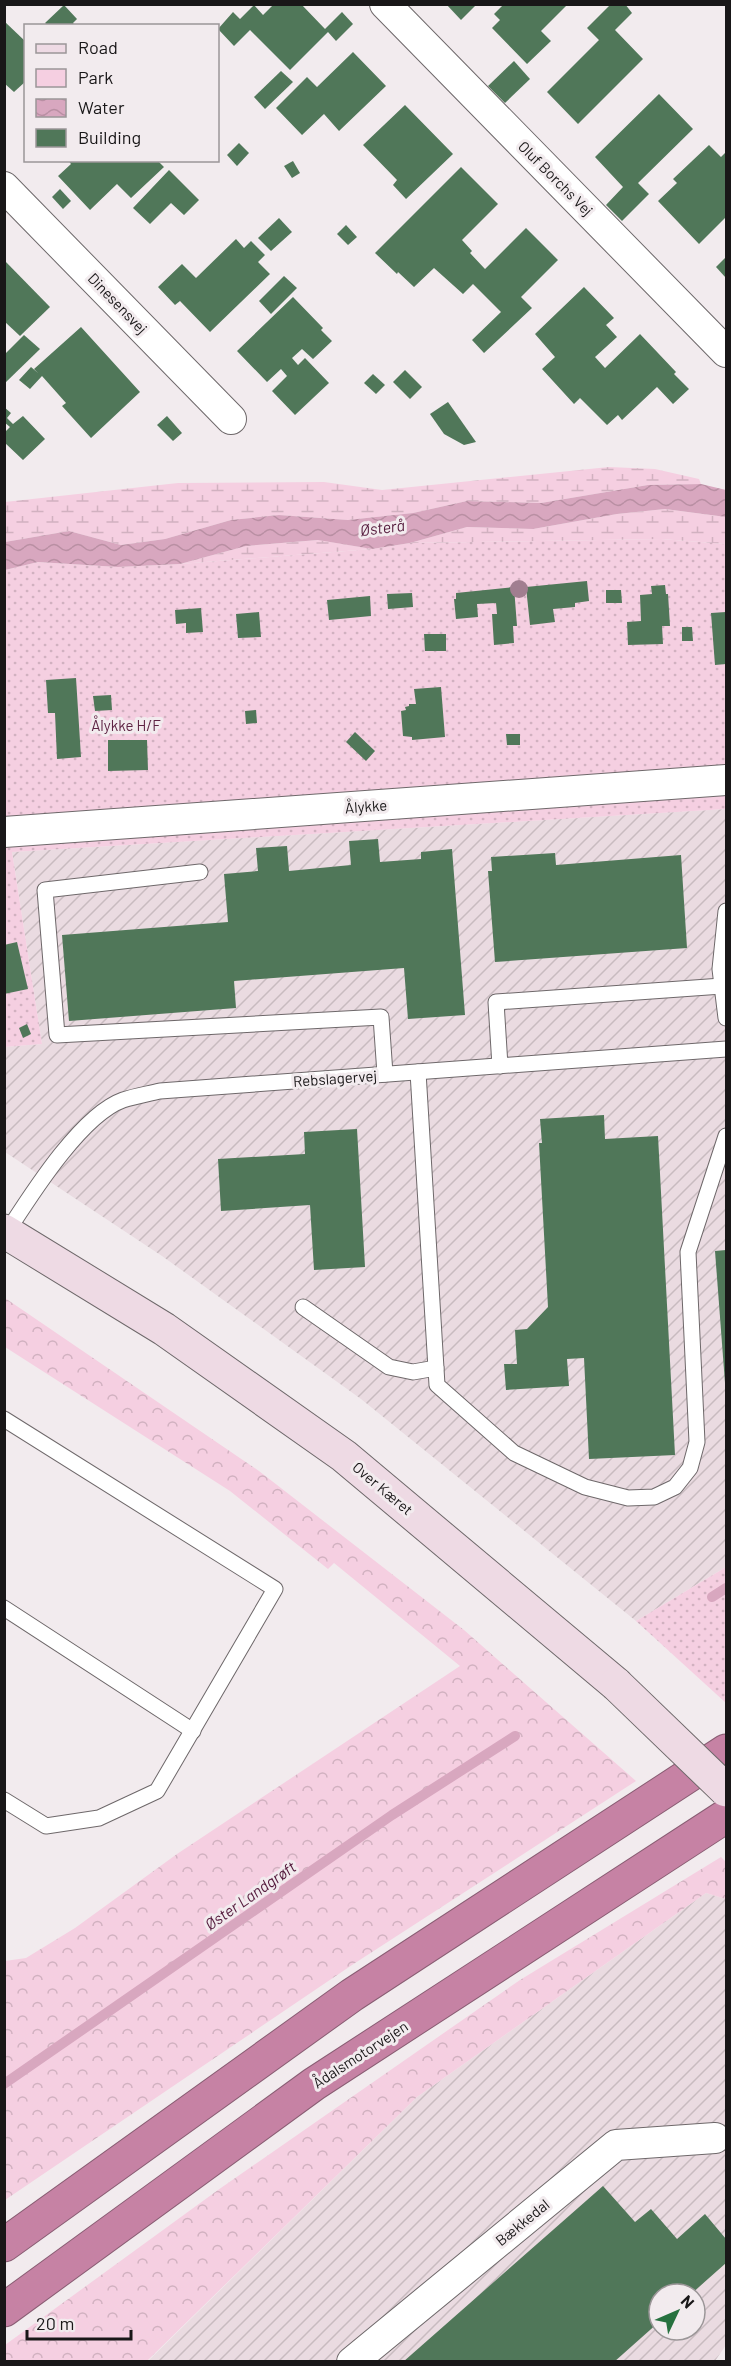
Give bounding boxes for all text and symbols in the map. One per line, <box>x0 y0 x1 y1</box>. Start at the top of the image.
legend <box>24 24 219 162</box>
text: Road <box>78 36 118 58</box>
text: Park <box>78 66 113 88</box>
text: Water <box>78 96 125 118</box>
text: Building <box>78 126 141 148</box>
street label: Oluf Borchs Vej <box>515 137 597 219</box>
street label: Dinesensvej <box>85 269 151 337</box>
water label: Østerå <box>359 515 405 539</box>
park label: Ålykke H/F <box>91 715 161 734</box>
street label: Ålykke <box>344 795 388 816</box>
street label: Rebslagervej <box>292 1066 378 1090</box>
street label: Over Kæret <box>349 1458 417 1518</box>
water label: Øster Landgrøft <box>201 1856 299 1933</box>
street label: Ådalsmotorvejen <box>309 2016 411 2091</box>
street label: Bækkedal <box>492 2195 552 2249</box>
north arrow <box>647 2282 707 2342</box>
text: N <box>678 2291 699 2312</box>
scale bar <box>27 2303 130 2341</box>
text: 20 m <box>36 2312 74 2334</box>

